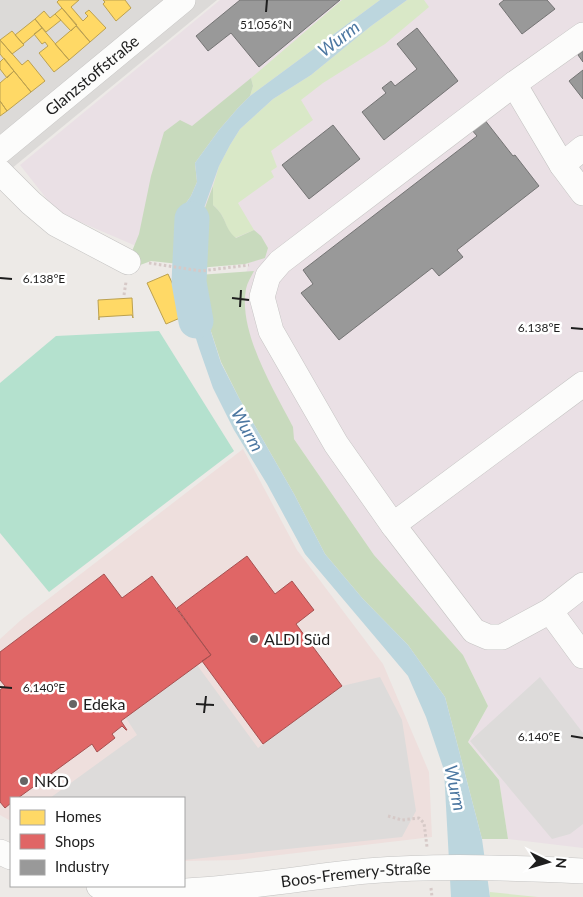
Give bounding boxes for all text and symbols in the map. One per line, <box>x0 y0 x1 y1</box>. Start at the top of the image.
water label: Wurm <box>313 15 364 61</box>
text: 51.056°N <box>240 17 292 32</box>
street label: Glanzstoffstraße <box>41 31 142 119</box>
text: 6.138°E <box>23 271 65 286</box>
text: 6.138°E <box>518 320 560 335</box>
water label: Wurm <box>227 404 269 455</box>
place label: ALDI Süd <box>264 629 330 648</box>
marker: ALDI Süd <box>248 633 260 645</box>
text: 6.140°E <box>23 680 65 695</box>
place label: Edeka <box>83 694 125 713</box>
marker: Edeka <box>67 698 79 710</box>
text: 6.140°E <box>518 729 560 744</box>
water label: Wurm <box>440 763 472 813</box>
place label: NKD <box>34 771 69 790</box>
marker: NKD <box>18 775 30 787</box>
legend <box>10 797 185 887</box>
text: Homes <box>55 807 101 825</box>
text: Shops <box>55 832 95 850</box>
north arrow <box>523 837 573 887</box>
text: Industry <box>55 857 110 875</box>
text: N <box>553 857 570 869</box>
street label: Boos-Fremery-Straße <box>279 858 431 891</box>

